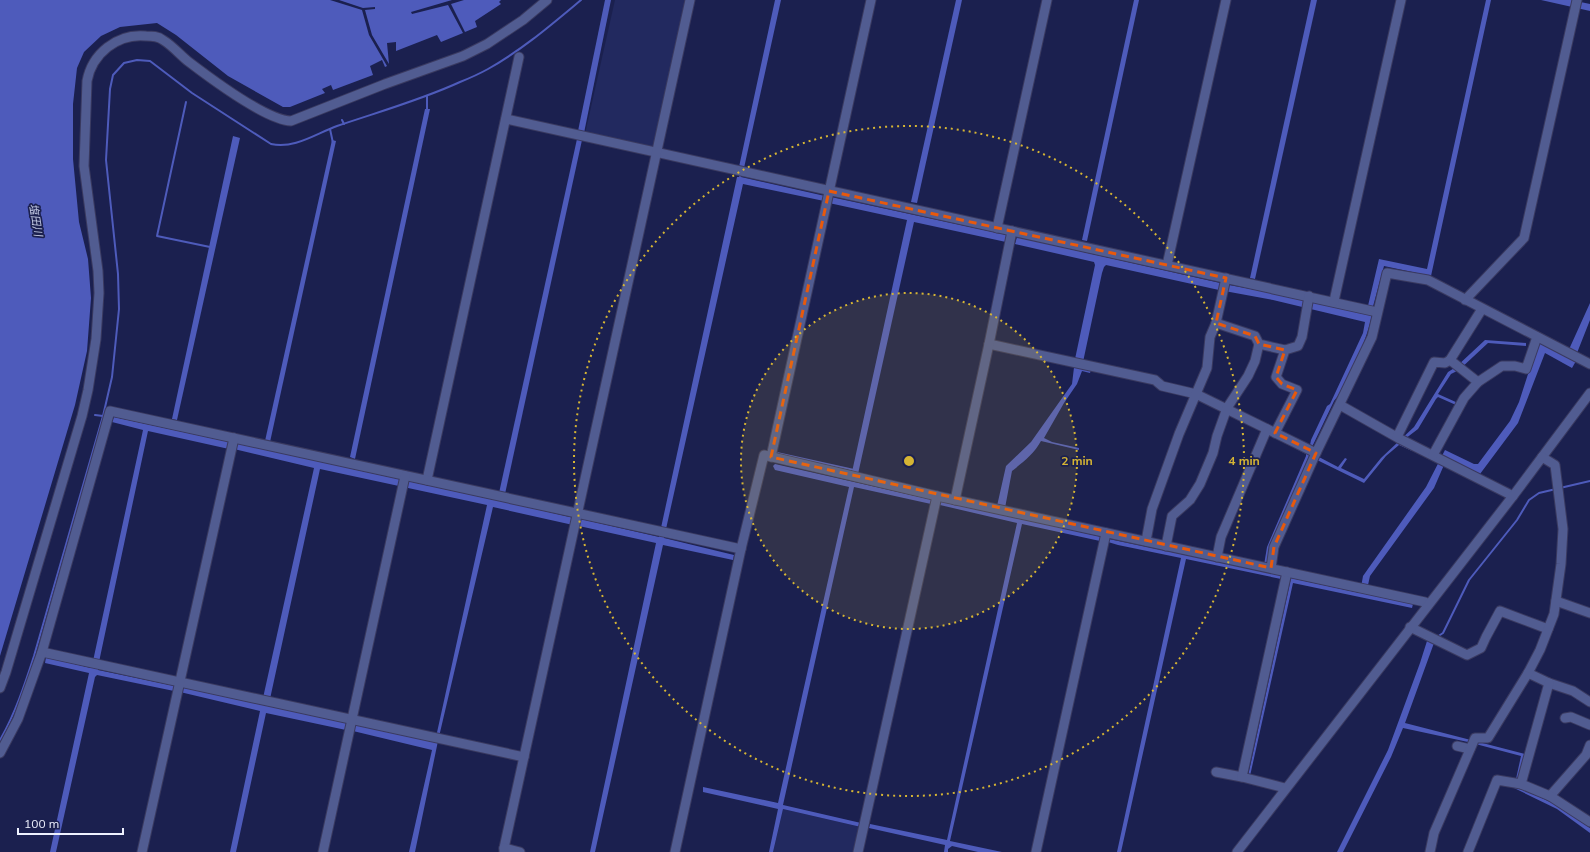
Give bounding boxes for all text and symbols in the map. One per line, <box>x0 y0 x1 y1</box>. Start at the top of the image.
water label: 塩田川 <box>27 203 46 238</box>
text: 2 min <box>1061 453 1093 468</box>
text: 4 min <box>1228 453 1260 468</box>
centre of rings <box>902 454 916 468</box>
scale bar <box>18 810 123 836</box>
text: 100 m <box>24 816 59 831</box>

